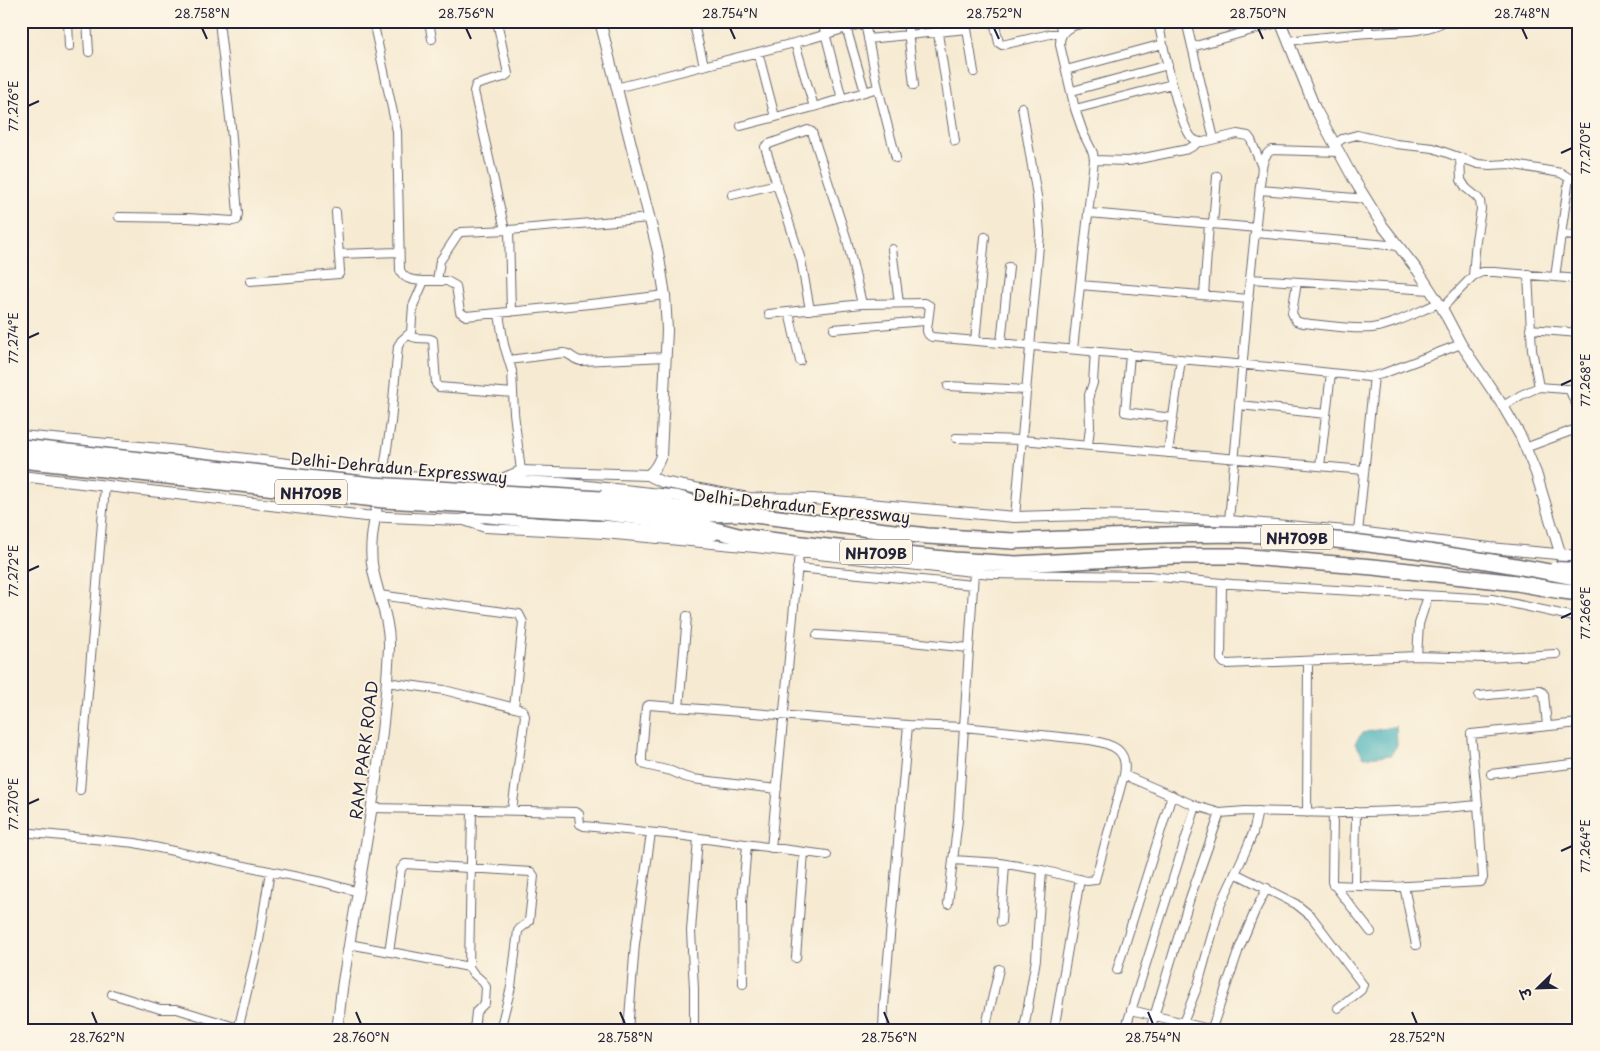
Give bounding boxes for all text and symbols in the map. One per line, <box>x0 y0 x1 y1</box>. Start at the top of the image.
text: 28.758°N <box>174 4 230 22</box>
text: 28.756°N <box>438 4 494 22</box>
text: 28.754°N <box>702 4 758 22</box>
text: 28.752°N <box>966 4 1022 22</box>
text: 28.750°N <box>1230 4 1286 22</box>
text: 28.748°N <box>1494 4 1550 22</box>
text: 77.276°E <box>4 81 22 131</box>
text: 77.270°E <box>1576 122 1594 174</box>
text: 77.274°E <box>4 312 22 364</box>
text: 77.268°E <box>1576 353 1594 407</box>
street label: Delhi-Dehradun Expressway <box>290 446 508 488</box>
road number: NH709B <box>275 480 347 504</box>
street label: Delhi-Dehradun Expressway <box>693 482 911 528</box>
road number: NH709B <box>1261 524 1333 550</box>
road number: NH709B <box>840 540 912 564</box>
text: 77.272°E <box>4 545 22 597</box>
text: 77.266°E <box>1576 586 1594 640</box>
street label: RAM PARK ROAD <box>343 679 383 821</box>
text: 77.270°E <box>4 778 22 830</box>
text: 77.264°E <box>1576 819 1594 873</box>
north arrow <box>1512 964 1562 1014</box>
text: उ <box>1513 983 1538 1004</box>
text: 28.762°N <box>69 1028 125 1046</box>
text: 28.760°N <box>332 1028 390 1046</box>
text: 28.758°N <box>597 1028 653 1046</box>
text: 28.756°N <box>861 1028 917 1046</box>
text: 28.754°N <box>1125 1028 1181 1046</box>
text: 28.752°N <box>1389 1028 1445 1046</box>

